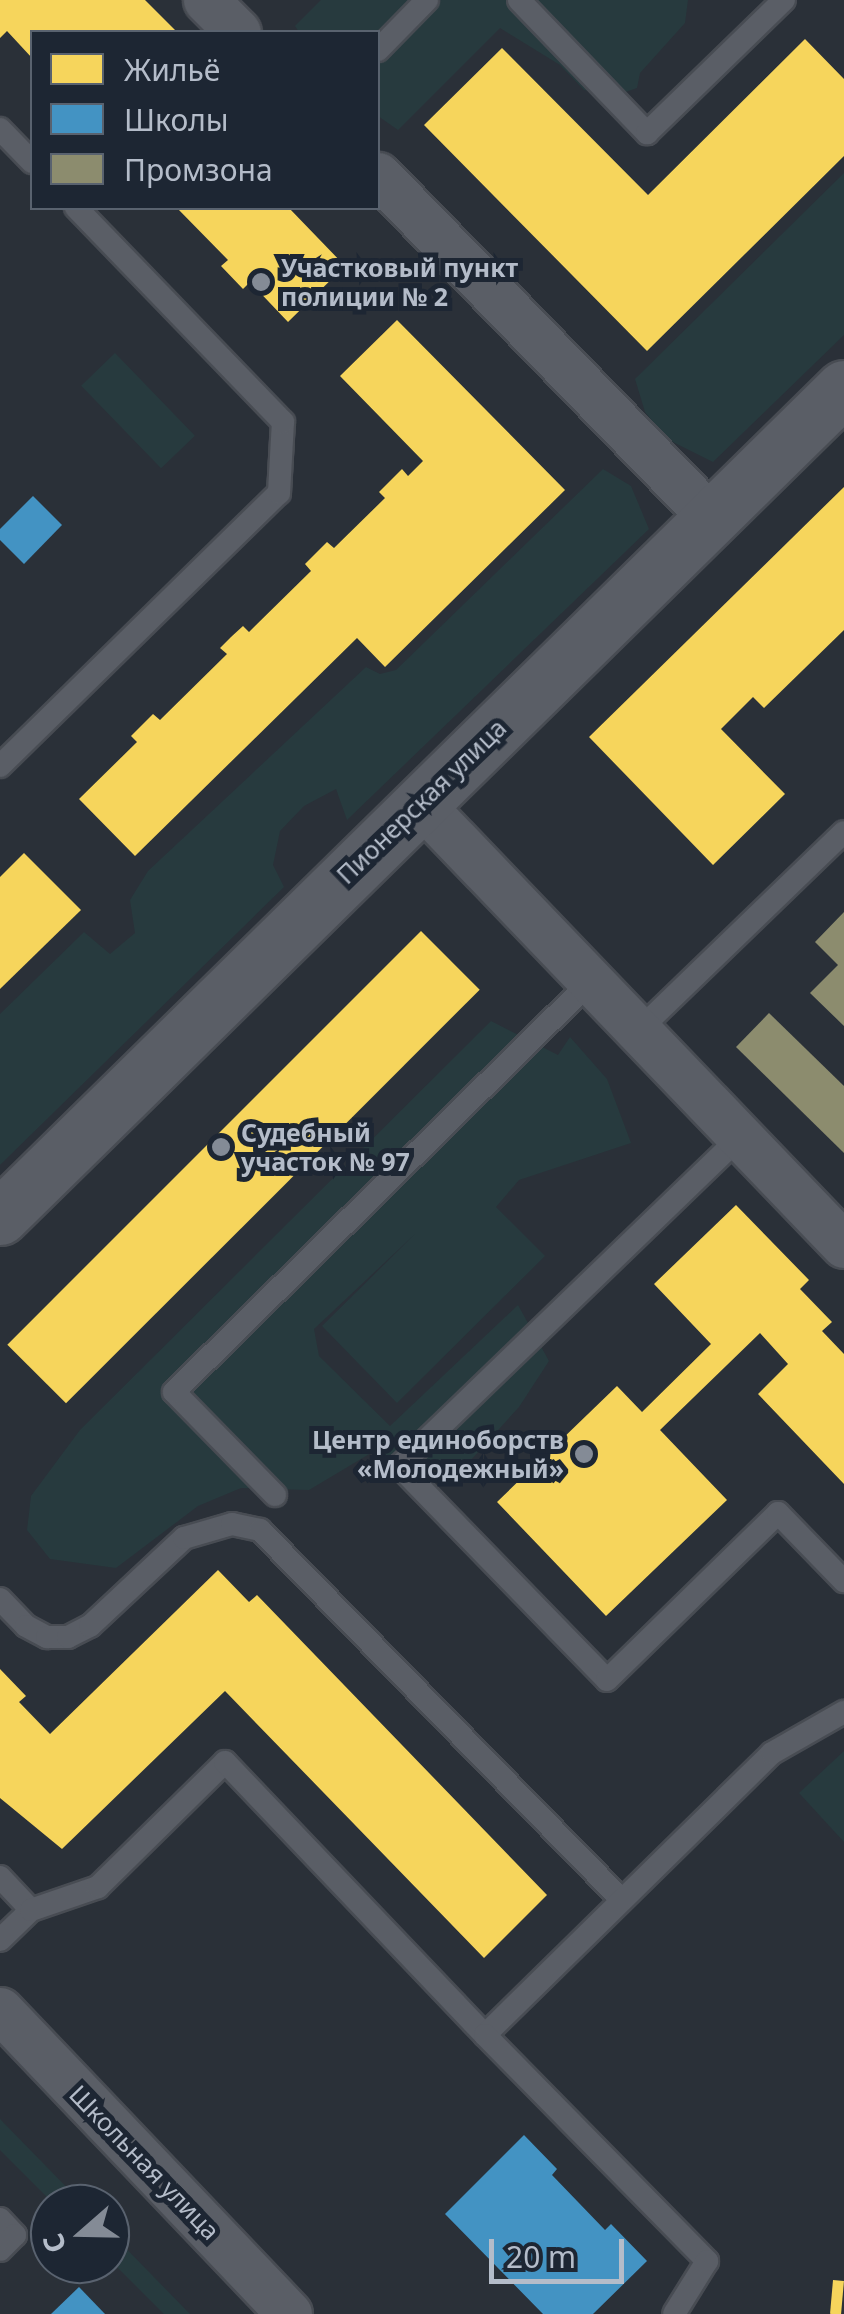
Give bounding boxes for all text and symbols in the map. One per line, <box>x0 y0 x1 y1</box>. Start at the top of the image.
legend <box>30 30 380 210</box>
text: Жильё <box>124 49 220 90</box>
text: Школы <box>124 99 229 140</box>
text: Промзона <box>124 149 273 190</box>
place label: Участковый пункт полиции № 2 <box>281 253 518 312</box>
marker: Участковый пункт полиции № 2 <box>250 271 272 293</box>
street label: Пионерская улица <box>330 712 512 890</box>
place label: Судебный участок № 97 <box>241 1118 410 1177</box>
marker: Судебный участок № 97 <box>210 1136 232 1158</box>
place label: Центр единоборств «Молодежный» <box>312 1425 564 1484</box>
marker: Центр единоборств «Молодежный» <box>573 1443 595 1465</box>
street label: Школьная улица <box>64 2079 226 2245</box>
north arrow <box>30 2184 130 2284</box>
scale bar <box>494 2219 629 2281</box>
text: С <box>33 2229 75 2259</box>
text: 20 m <box>506 2236 576 2277</box>

